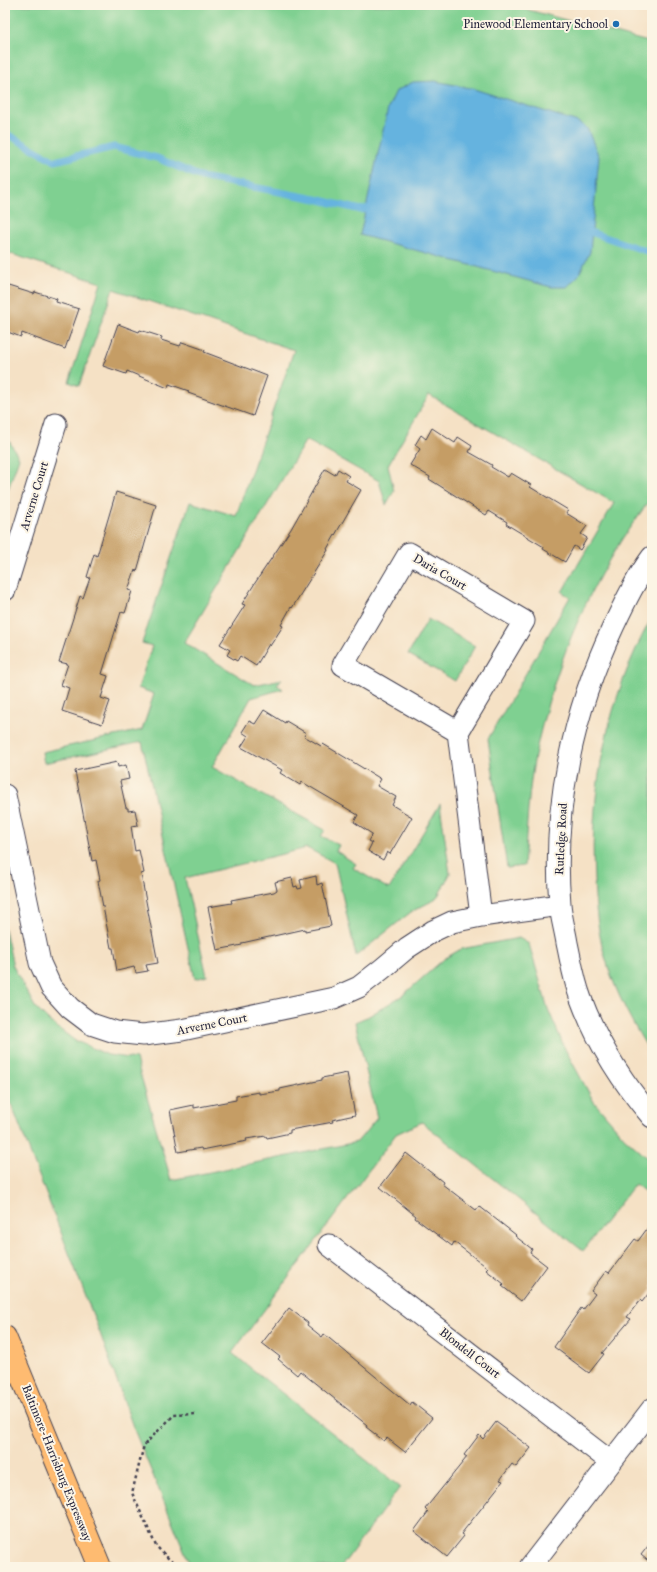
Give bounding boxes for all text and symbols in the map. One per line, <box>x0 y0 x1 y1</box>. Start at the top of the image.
place label: Pinewood Elementary School <box>463 17 609 31</box>
marker: Pinewood Elementary School <box>611 19 621 29</box>
street label: Arverne Court <box>17 459 51 533</box>
street label: Daria Court <box>411 551 470 593</box>
street label: Rutledge Road <box>552 803 571 875</box>
street label: Arverne Court <box>175 1010 249 1038</box>
street label: Blondell Court <box>437 1325 504 1382</box>
street label: Baltimore-Harrisburg Expressway <box>18 1383 95 1544</box>

